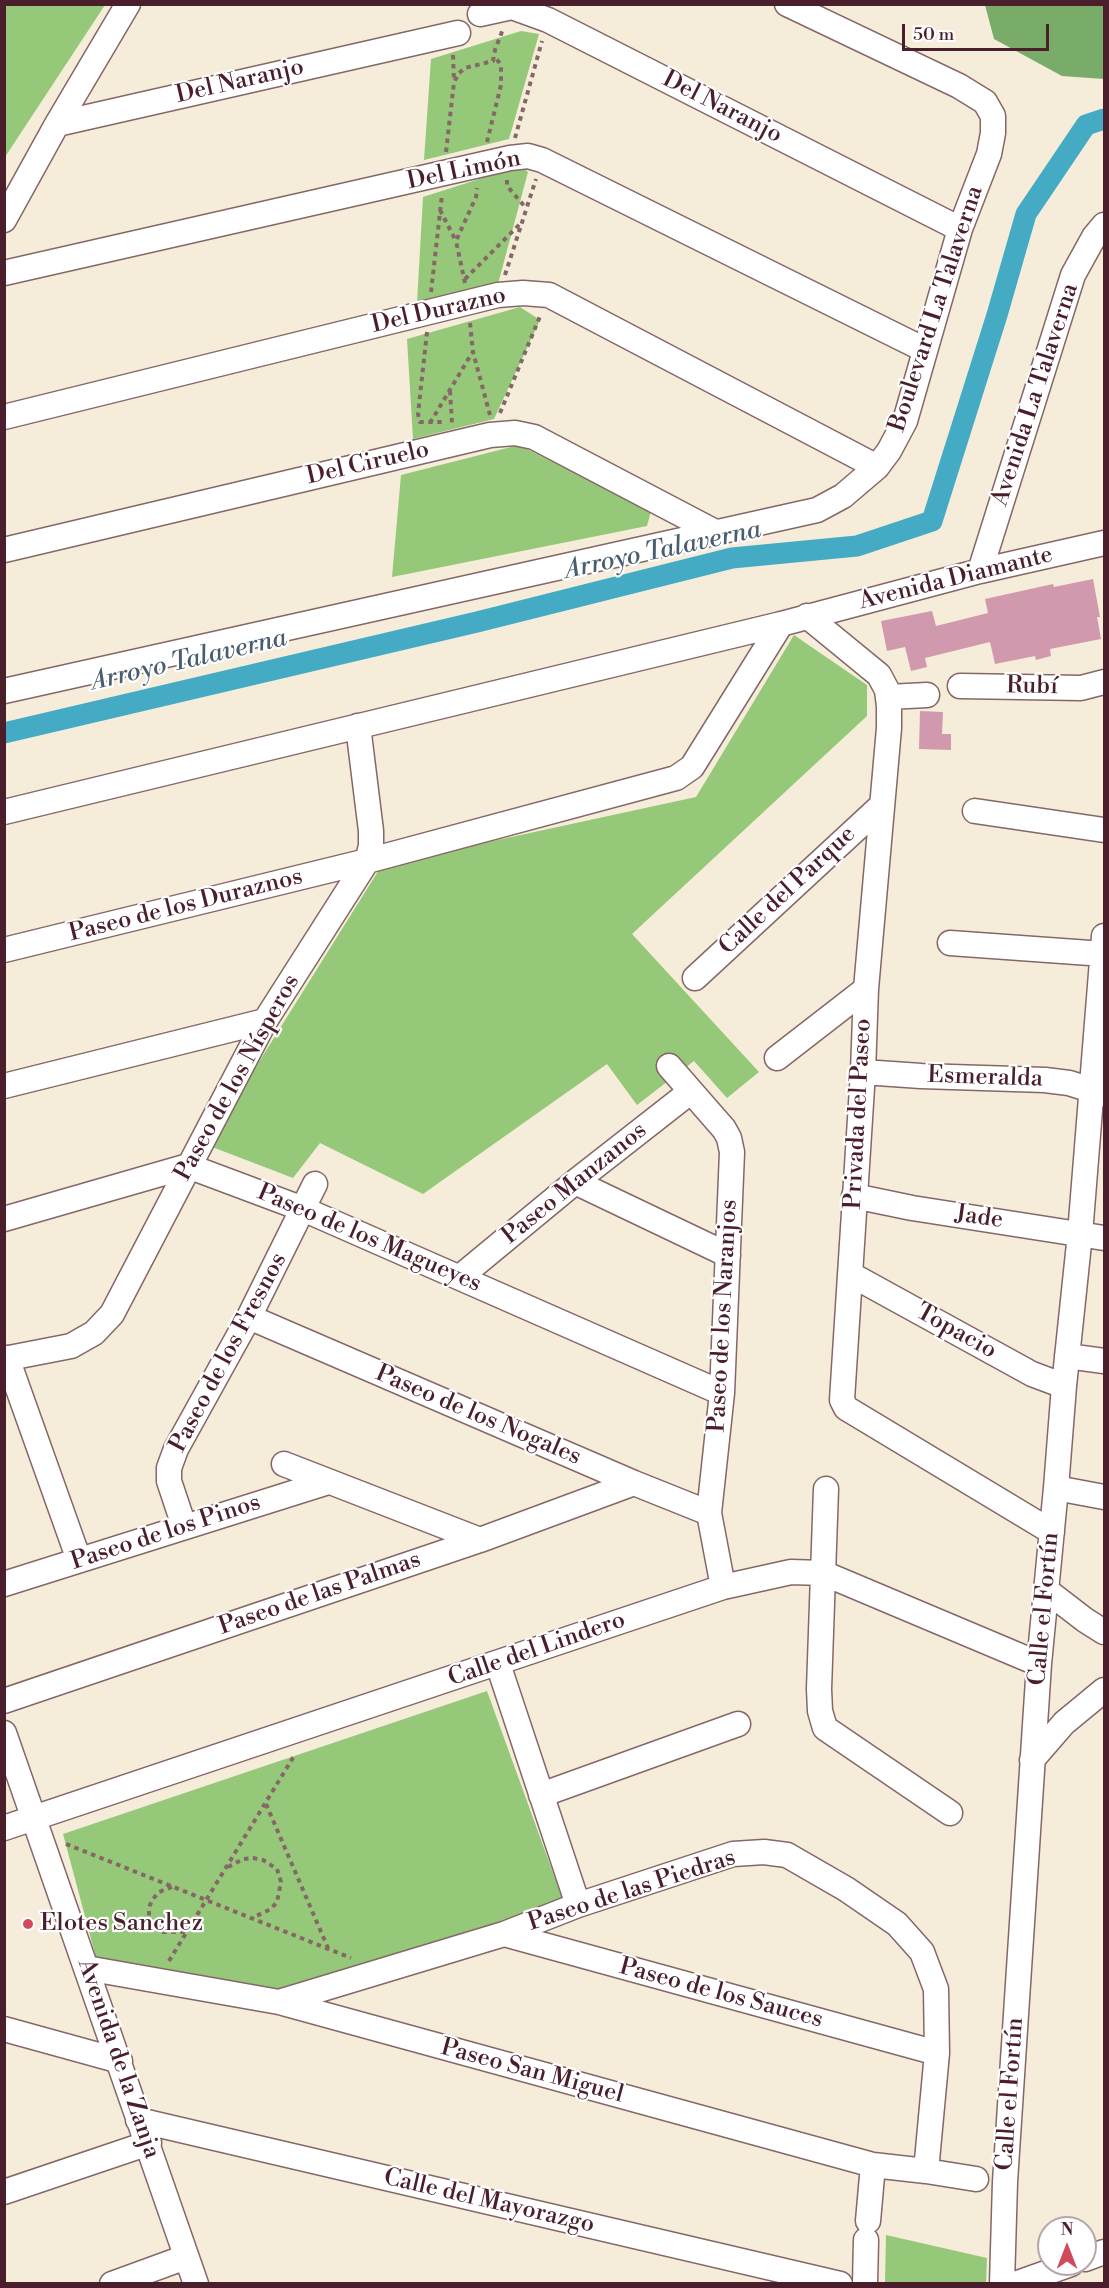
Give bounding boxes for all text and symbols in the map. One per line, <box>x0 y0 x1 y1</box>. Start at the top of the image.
scale bar <box>905 12 1052 50</box>
text: 50 m <box>913 23 954 46</box>
street label: Del Naranjo <box>173 53 307 111</box>
street label: Del Naranjo <box>657 66 787 150</box>
street label: Del Limón <box>405 145 523 197</box>
street label: Boulevard La Talaverna <box>884 183 990 435</box>
street label: Avenida La Talaverna <box>986 280 1086 510</box>
street label: Del Durazno <box>369 282 509 340</box>
street label: Del Ciruelo <box>304 436 432 492</box>
water label: Arroyo Talaverna <box>562 515 764 587</box>
street label: Avenida Diamante <box>856 541 1056 617</box>
water label: Arroyo Talaverna <box>88 623 290 699</box>
street label: Rubí <box>1006 672 1058 702</box>
street label: Calle del Parque <box>714 821 862 961</box>
street label: Paseo de los Duraznos <box>66 863 306 949</box>
street label: Paseo de los Nísperos <box>169 970 307 1186</box>
street label: Privada del Paseo <box>840 1018 878 1210</box>
street label: Esmeralda <box>927 1062 1043 1094</box>
street label: Paseo Manzanos <box>497 1117 653 1251</box>
street label: Paseo de los Magueyes <box>253 1179 485 1299</box>
street label: Paseo de los Naranjos <box>704 1199 744 1433</box>
street label: Jade <box>953 1200 1005 1236</box>
street label: Paseo de los Fresnos <box>164 1248 294 1458</box>
street label: Topacio <box>911 1298 1001 1366</box>
street label: Paseo de los Nogales <box>371 1360 585 1472</box>
street label: Paseo de los Pinos <box>68 1489 264 1577</box>
street label: Calle el Fortín <box>1024 1531 1066 1687</box>
street label: Paseo de las Palmas <box>215 1546 425 1642</box>
street label: Calle del Lindero <box>445 1606 629 1694</box>
street label: Paseo de las Piedras <box>524 1844 740 1938</box>
place label: Elotes Sanchez <box>40 1910 203 1938</box>
marker: Elotes Sanchez <box>21 1917 35 1931</box>
street label: Paseo de los Sauces <box>616 1953 826 2035</box>
street label: Avenida de la Zanja <box>70 1956 166 2162</box>
street label: Calle el Fortín <box>991 2016 1031 2172</box>
street label: Paseo San Miguel <box>437 2034 627 2110</box>
street label: Calle del Mayorazgo <box>381 2164 597 2240</box>
north arrow <box>1037 2216 1097 2276</box>
text: N <box>1061 2220 1073 2240</box>

